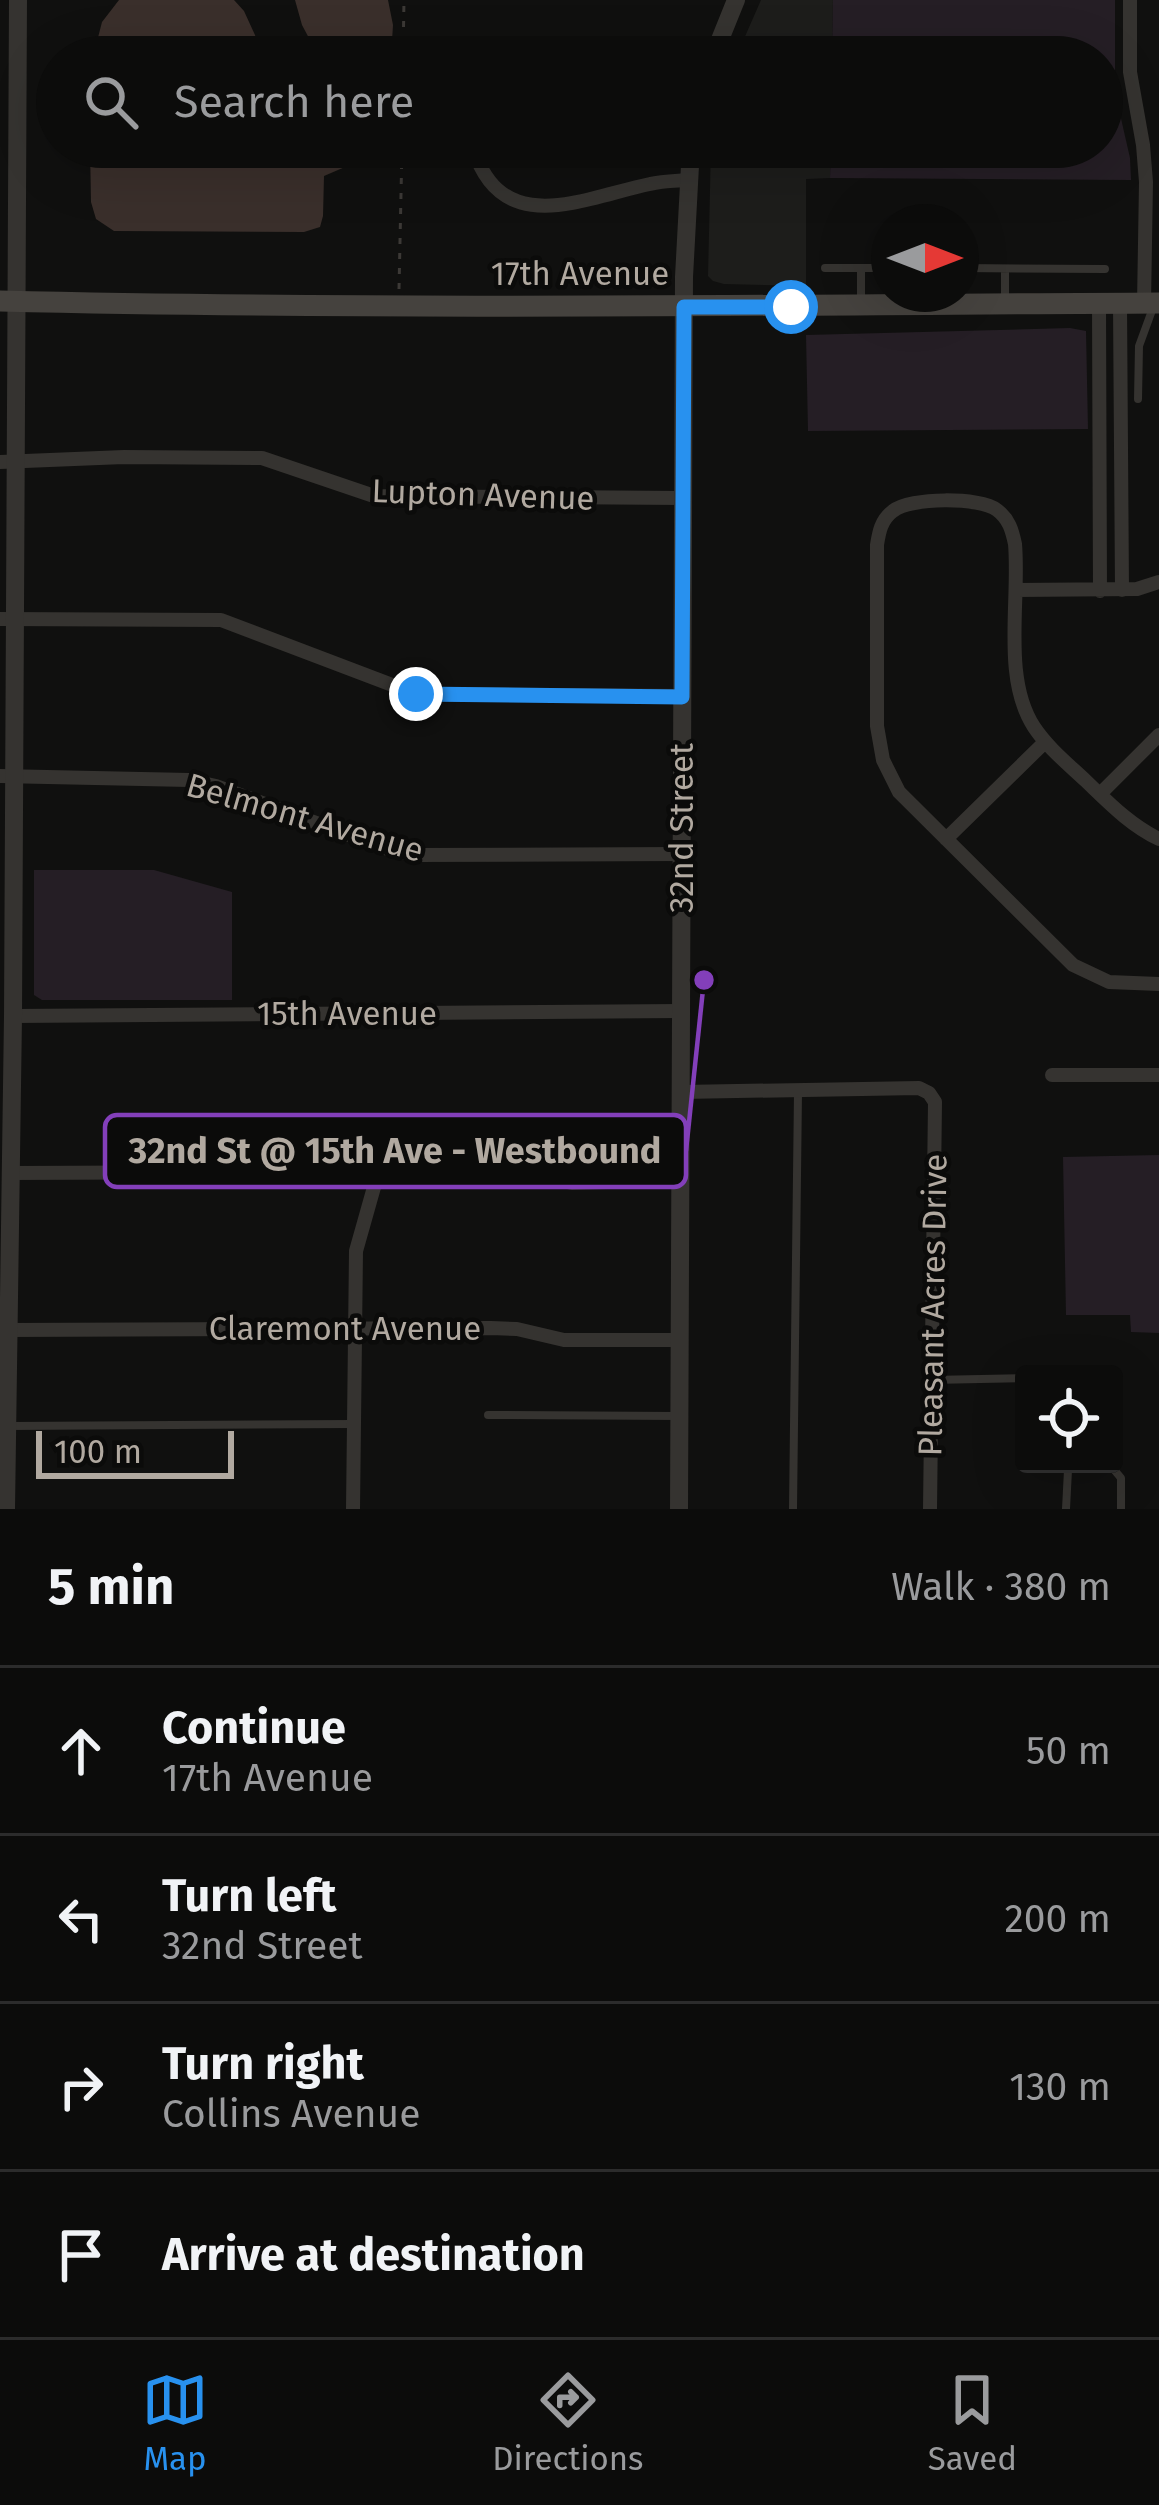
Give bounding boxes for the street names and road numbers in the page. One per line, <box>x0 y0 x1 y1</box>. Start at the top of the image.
street label: 17th Avenue <box>491 254 669 294</box>
street label: Lupton Avenue <box>371 471 595 519</box>
street label: 32nd Street <box>662 743 702 913</box>
street label: Belmont Avenue <box>182 765 428 871</box>
street label: 15th Avenue <box>257 994 437 1034</box>
street label: Pleasant Acres Drive <box>910 1153 956 1457</box>
street label: Claremont Avenue <box>209 1309 481 1349</box>

